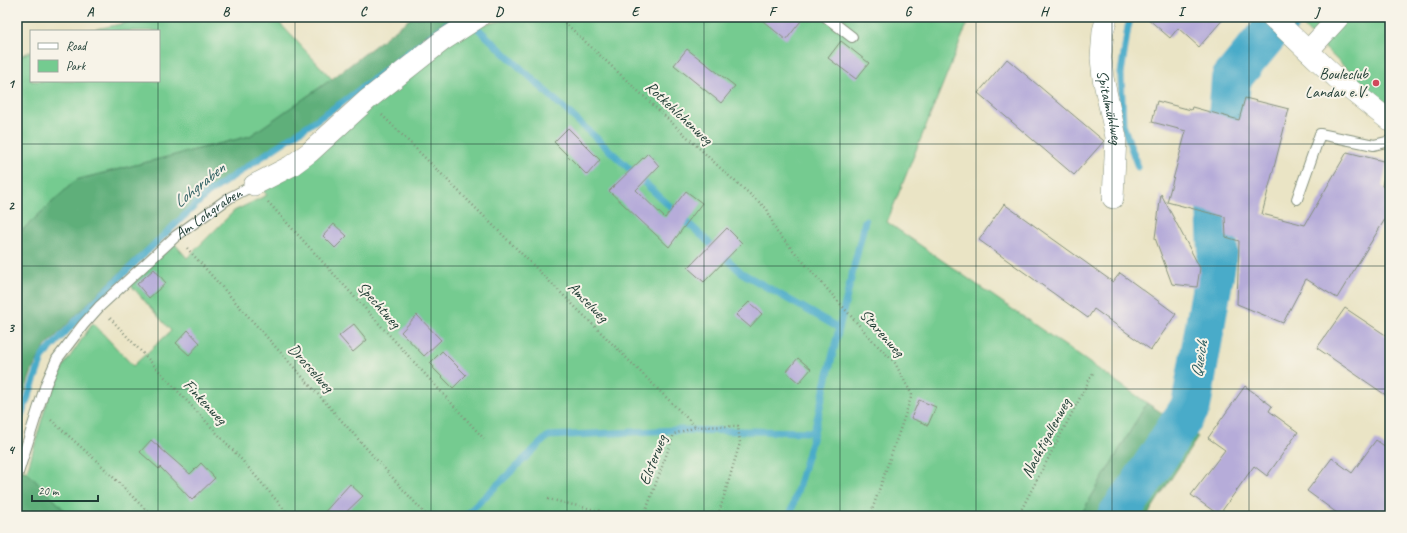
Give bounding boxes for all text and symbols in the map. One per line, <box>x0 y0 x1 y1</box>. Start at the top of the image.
text: A <box>87 4 95 20</box>
text: B <box>223 4 231 20</box>
text: C <box>360 4 368 20</box>
text: D <box>495 4 504 20</box>
text: E <box>632 4 641 20</box>
text: F <box>769 4 778 20</box>
text: G <box>905 4 913 20</box>
text: H <box>1040 4 1050 20</box>
text: I <box>1178 4 1187 20</box>
text: J <box>1314 4 1321 20</box>
legend <box>30 30 160 82</box>
text: Road <box>66 38 88 54</box>
text: Park <box>66 58 87 74</box>
place label: Bouleclub Landau e.V. <box>1305 64 1369 102</box>
street label: Spitalmühlweg <box>1092 70 1127 146</box>
text: 1 <box>8 76 16 92</box>
street label: Rotkehlchenweg <box>641 77 718 150</box>
marker: Bouleclub Landau e.V. <box>1371 78 1381 88</box>
water label: Lohgraben <box>169 157 230 212</box>
street label: Am Lohgraben <box>171 183 246 244</box>
text: 2 <box>8 198 15 214</box>
street label: Spechtweg <box>353 277 406 334</box>
street label: Amselweg <box>563 277 614 328</box>
street label: Starenweg <box>855 305 910 362</box>
text: 3 <box>8 320 15 336</box>
water label: Queich <box>1185 338 1213 379</box>
street label: Drosselweg <box>284 339 339 398</box>
street label: Finkenweg <box>179 375 232 430</box>
street label: Nachtigallenweg <box>1017 394 1076 481</box>
street label: Elsterweg <box>634 431 672 488</box>
text: 4 <box>8 442 16 458</box>
scale bar <box>32 477 98 503</box>
text: 20 m <box>38 483 60 499</box>

